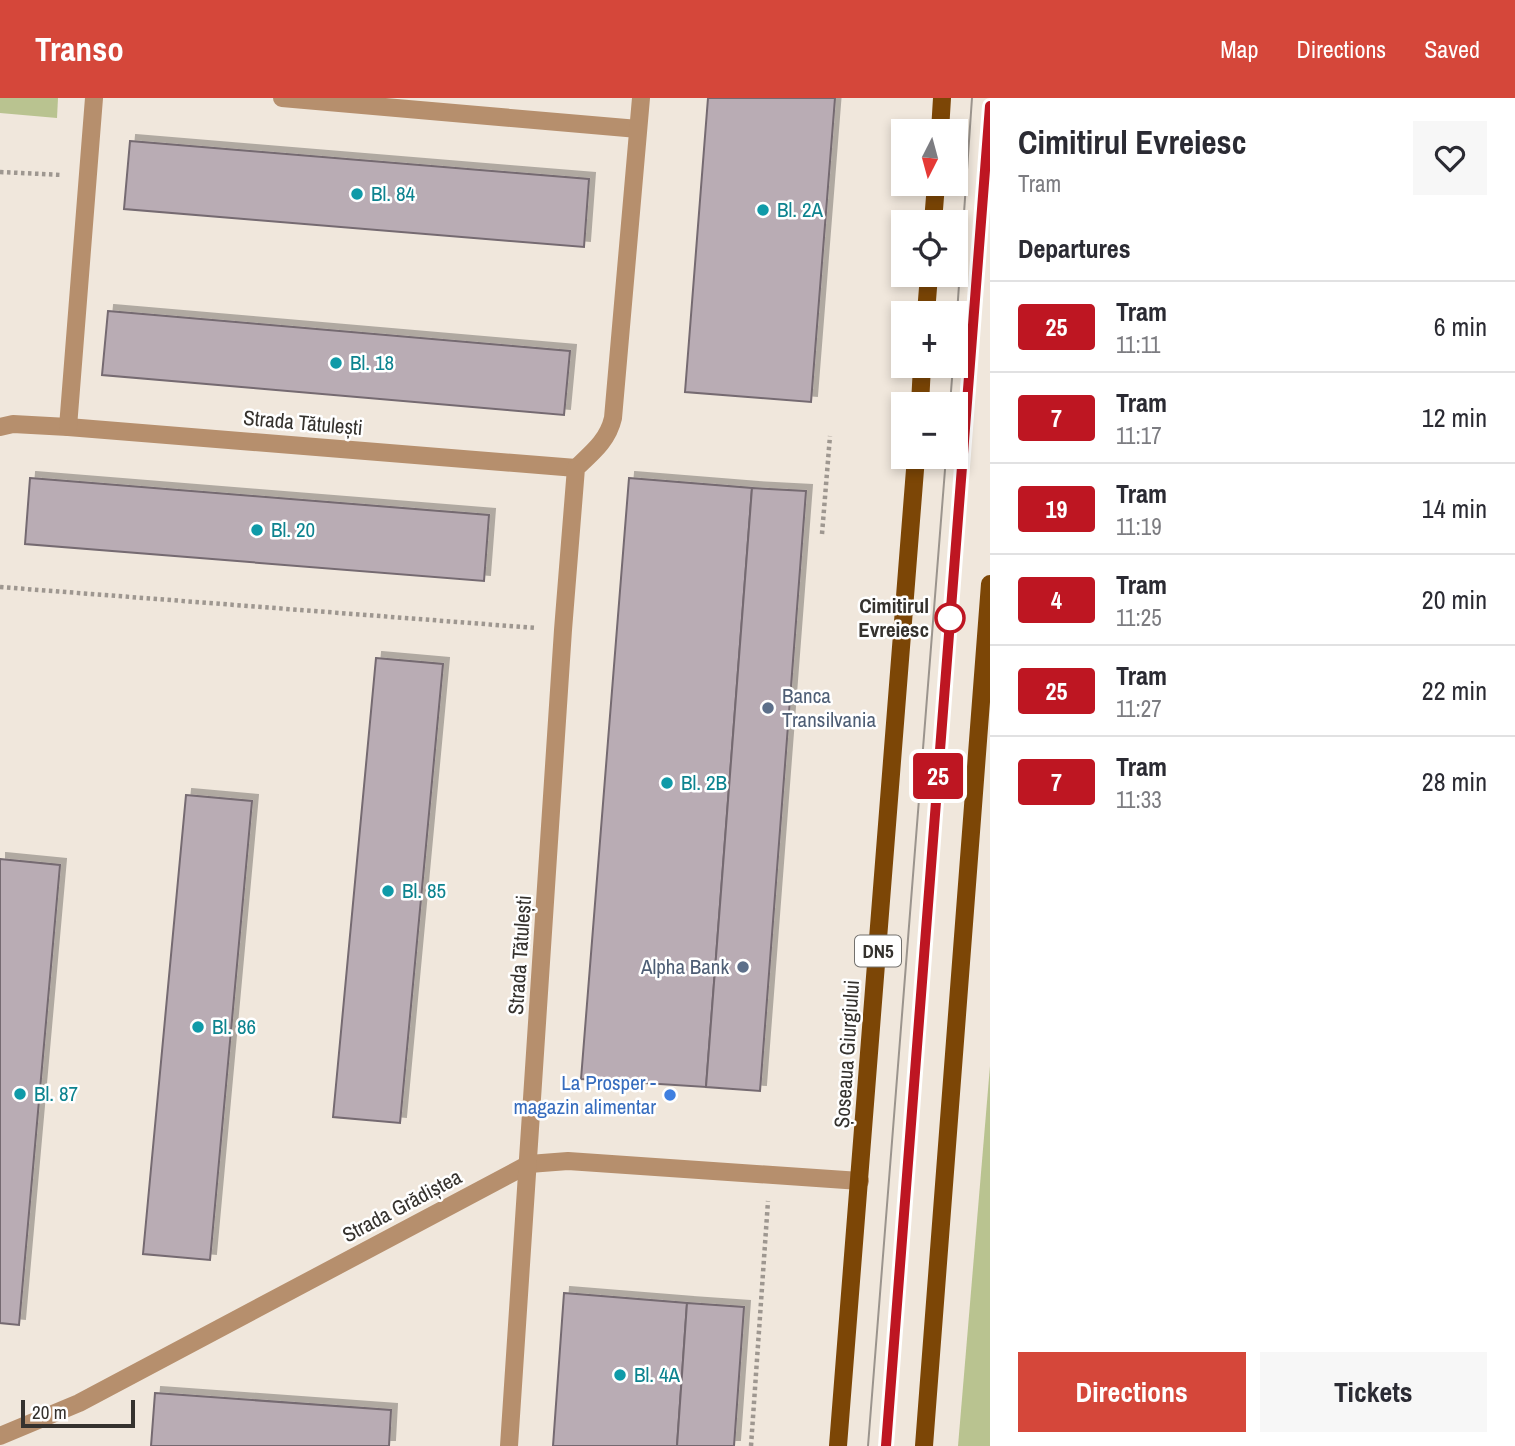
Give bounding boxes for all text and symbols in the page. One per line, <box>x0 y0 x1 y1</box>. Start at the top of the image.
text: Transo <box>35 27 124 71</box>
text: Map <box>1220 33 1258 65</box>
text: Directions <box>1296 33 1386 65</box>
text: Saved <box>1424 33 1480 65</box>
north arrow <box>891 119 968 196</box>
map controls <box>891 119 968 469</box>
text: Cimitirul Evreiesc <box>1018 120 1247 164</box>
button: heart <box>1413 121 1487 195</box>
text: Tram <box>1018 168 1061 199</box>
place label: Bl. 84 <box>371 179 415 208</box>
marker: Bl. 84 <box>349 186 365 202</box>
place label: Bl. 2A <box>777 195 823 224</box>
marker: Bl. 2A <box>755 202 771 218</box>
button: locate <box>891 210 968 287</box>
text: Departures <box>1018 231 1131 266</box>
text: Tram <box>1116 294 1167 329</box>
button: + <box>891 301 968 378</box>
text: 6 min <box>1434 309 1487 344</box>
text: 25 <box>1046 311 1067 343</box>
text: 11:11 <box>1116 329 1160 360</box>
place label: Bl. 18 <box>350 348 394 377</box>
marker: Bl. 18 <box>328 355 344 371</box>
text: Tram <box>1116 385 1167 420</box>
button: − <box>891 392 968 469</box>
text: 12 min <box>1422 400 1487 435</box>
text: 7 <box>1051 402 1062 434</box>
street label: Strada Tătulești <box>242 403 364 442</box>
text: 11:17 <box>1116 420 1162 451</box>
text: Tram <box>1116 476 1167 511</box>
text: 14 min <box>1422 491 1487 526</box>
text: 19 <box>1046 493 1067 525</box>
text: 11:19 <box>1116 511 1162 542</box>
place label: Bl. 20 <box>271 515 315 544</box>
marker: Bl. 20 <box>249 522 265 538</box>
text: Tram <box>1116 567 1167 602</box>
text: 20 min <box>1422 582 1487 617</box>
text: 4 <box>1051 584 1062 616</box>
place label: Cimitirul Evreiesc <box>858 591 929 644</box>
text: 11:25 <box>1116 602 1162 633</box>
marker: Cimitirul Evreiesc <box>935 603 965 633</box>
text: Tram <box>1116 658 1167 693</box>
text: 22 min <box>1422 673 1487 708</box>
text: 25 <box>1046 675 1067 707</box>
place label: Banca Transilvania <box>782 681 877 734</box>
text: 11:27 <box>1116 693 1162 724</box>
marker: Banca Transilvania <box>760 700 776 716</box>
text: Tram <box>1116 749 1167 784</box>
line badge: 25 <box>906 753 970 799</box>
text: 25 <box>927 760 949 792</box>
text: 28 min <box>1422 764 1487 799</box>
text: 7 <box>1051 766 1062 798</box>
place label: Bl. 2B <box>681 768 727 797</box>
marker: Bl. 2B <box>659 775 675 791</box>
text: 11:33 <box>1116 784 1162 815</box>
place label: Bl. 85 <box>402 876 446 905</box>
marker: Bl. 85 <box>380 883 396 899</box>
street label: Strada Tătulești <box>501 894 538 1016</box>
road number: DN5 <box>855 936 901 966</box>
place label: Alpha Bank <box>640 952 729 981</box>
marker: Alpha Bank <box>735 959 751 975</box>
street label: Șoseaua Giurgiului <box>827 979 866 1129</box>
place label: Bl. 86 <box>212 1012 256 1041</box>
marker: Bl. 86 <box>190 1019 206 1035</box>
place label: La Prosper - magazin alimentar <box>513 1068 656 1121</box>
place label: Bl. 87 <box>34 1079 78 1108</box>
marker: Bl. 87 <box>12 1086 28 1102</box>
marker: La Prosper - magazin alimentar <box>662 1087 678 1103</box>
street label: Strada Grădiștea <box>337 1162 467 1249</box>
button: Directions <box>1018 1352 1246 1432</box>
button: Tickets <box>1260 1352 1487 1432</box>
place label: Bl. 4A <box>634 1360 680 1389</box>
marker: Bl. 4A <box>612 1367 628 1383</box>
scale bar <box>21 1397 135 1429</box>
text: 20 m <box>32 1399 67 1425</box>

